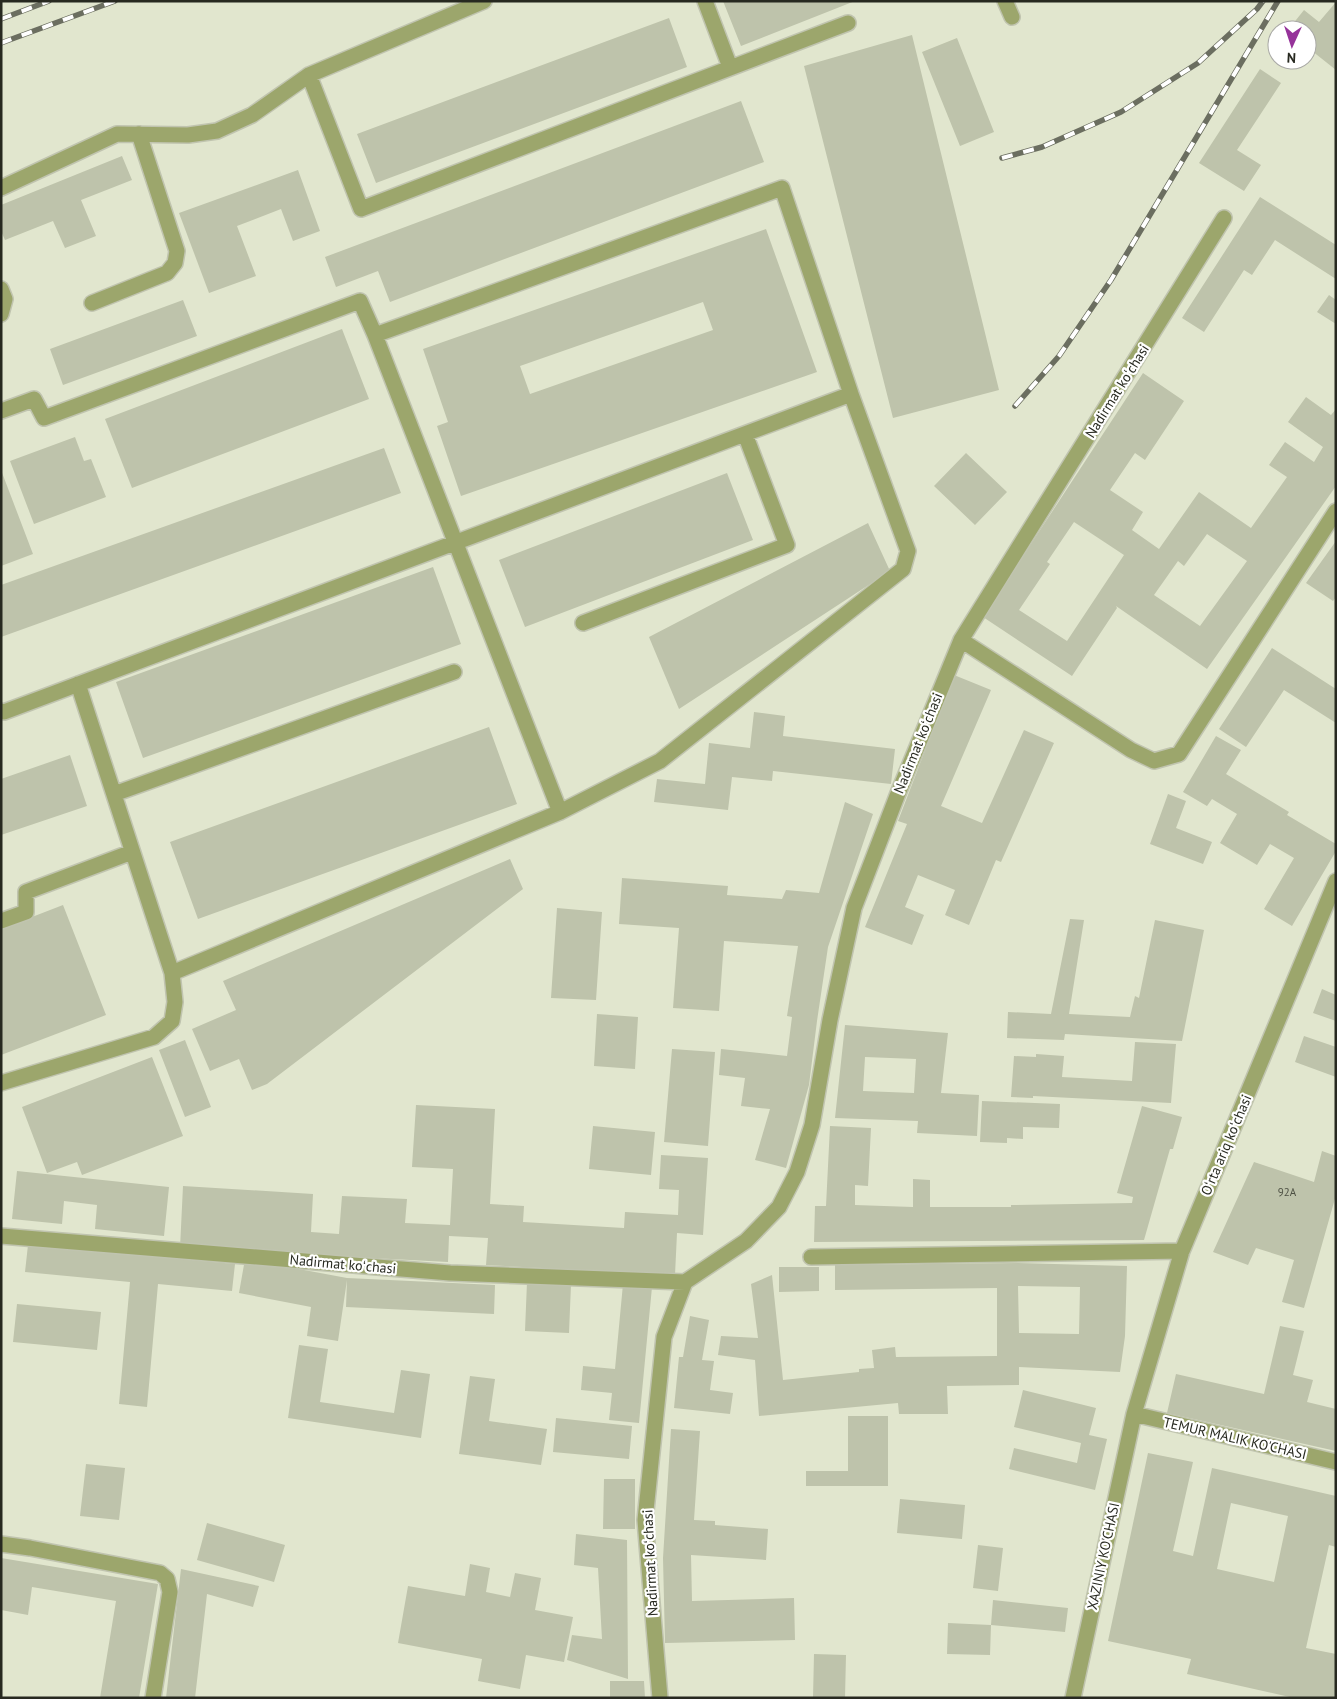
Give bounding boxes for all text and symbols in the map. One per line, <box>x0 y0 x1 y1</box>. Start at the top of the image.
north arrow <box>1267 20 1317 70</box>
text: N <box>1286 49 1296 67</box>
street label: Nadirmat koʻchasi <box>1081 341 1153 441</box>
street label: Nadirmat koʻchasi <box>890 690 946 796</box>
street label: Oʻrta ariq koʻchasi <box>1197 1092 1255 1198</box>
house number: 92А <box>1278 1185 1297 1199</box>
street label: Nadirmat koʻchasi <box>289 1250 397 1278</box>
street label: TEMUR MALIK KO'CHASI <box>1162 1413 1308 1463</box>
street label: XAZINIY KO'CHASI <box>1083 1501 1123 1611</box>
street label: Nadirmat koʻchasi <box>638 1509 662 1617</box>

